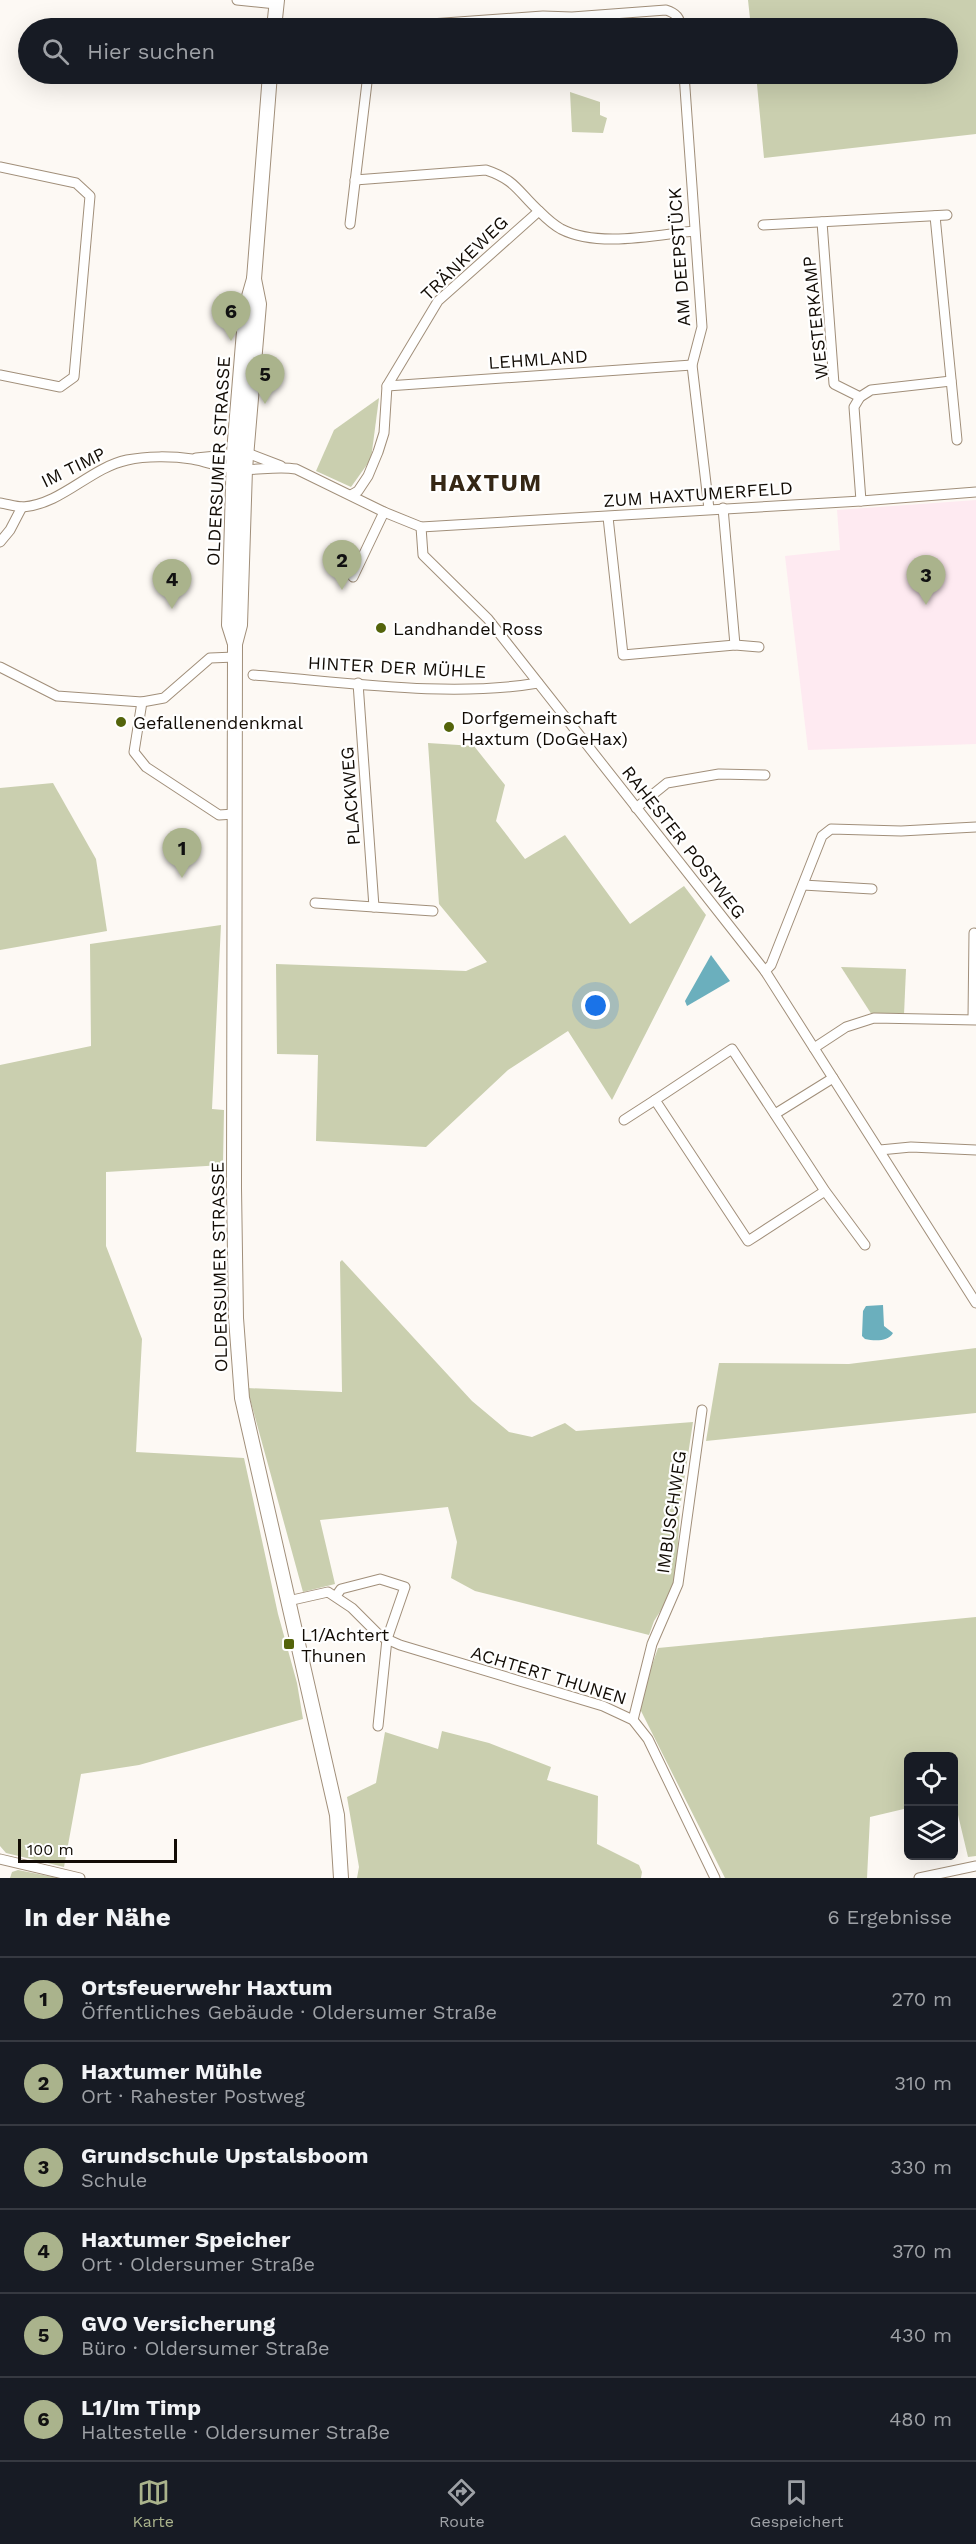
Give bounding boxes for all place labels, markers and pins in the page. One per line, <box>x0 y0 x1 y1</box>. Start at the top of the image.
pin: 6 <box>212 292 250 341</box>
pin: 5 <box>246 354 284 404</box>
pin: 2 <box>322 540 362 590</box>
pin: 3 <box>906 556 946 605</box>
pin: 4 <box>152 560 192 609</box>
place label: Landhandel Ross <box>393 618 543 639</box>
marker: Landhandel Ross <box>374 621 388 635</box>
place label: Dorfgemeinschaft Haxtum (DoGeHax) <box>461 707 628 749</box>
place label: Gefallenendenkmal <box>133 712 303 733</box>
marker: Gefallenendenkmal <box>114 715 128 729</box>
marker: Dorfgemeinschaft Haxtum (DoGeHax) <box>442 720 456 734</box>
pin: 1 <box>162 828 201 878</box>
place label: L1/Achtert Thunen <box>301 1624 390 1666</box>
marker: L1/Achtert Thunen <box>282 1637 296 1651</box>

